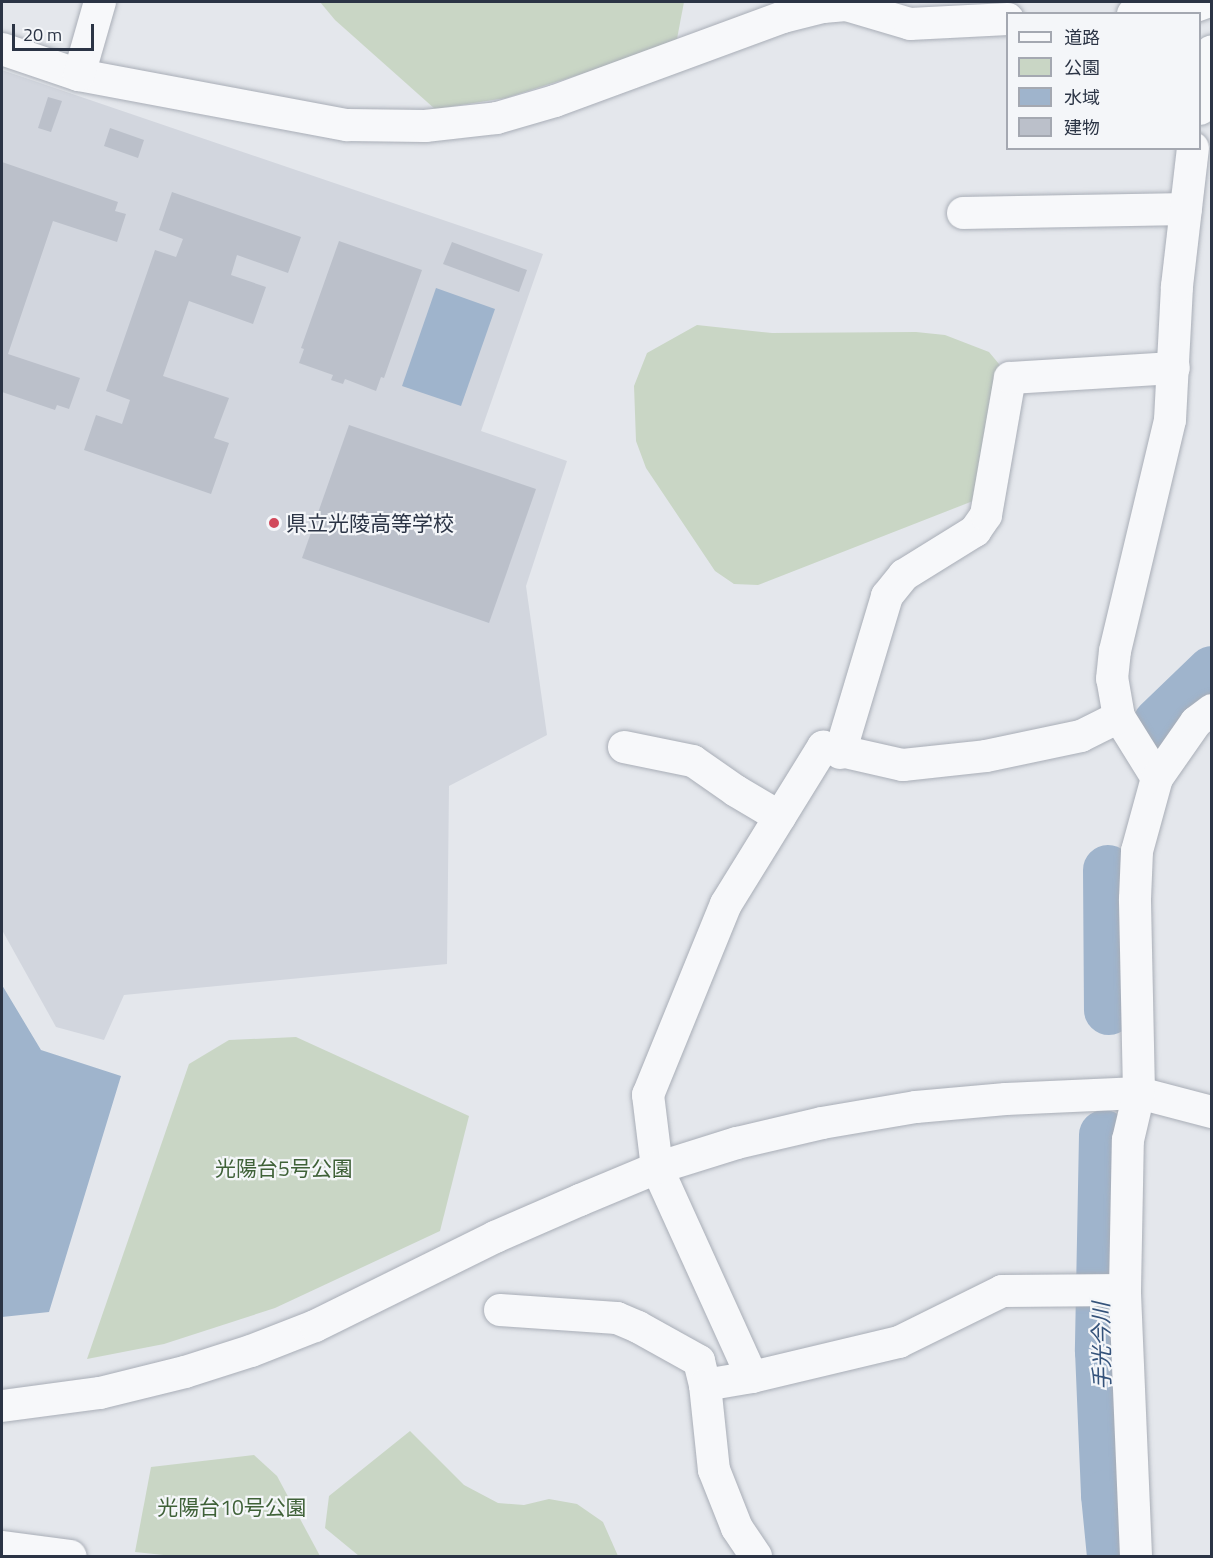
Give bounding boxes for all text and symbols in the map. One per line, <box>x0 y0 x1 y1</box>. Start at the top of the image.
scale bar <box>15 12 98 50</box>
legend <box>1006 12 1201 150</box>
text: 20 m <box>23 21 62 48</box>
text: 道路 <box>1064 24 1100 51</box>
text: 公園 <box>1064 54 1100 81</box>
text: 水域 <box>1064 84 1100 111</box>
text: 建物 <box>1064 114 1100 141</box>
place label: 県立光陵高等学校 <box>286 510 454 536</box>
marker: 県立光陵高等学校 <box>267 516 281 530</box>
park label: 光陽台5号公園 <box>215 1155 353 1181</box>
water label: 手光今川 <box>1088 1302 1116 1390</box>
park label: 光陽台10号公園 <box>157 1494 307 1520</box>

